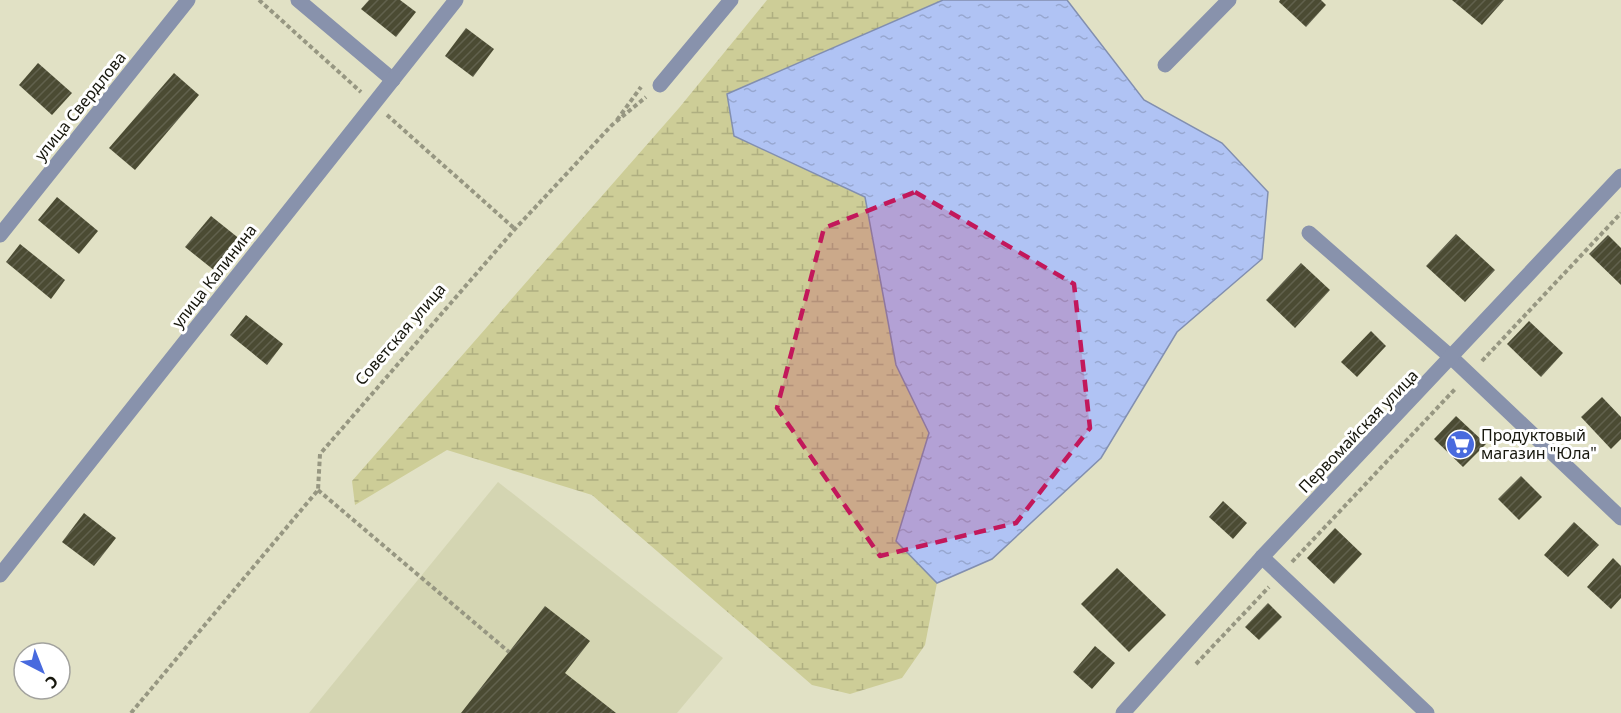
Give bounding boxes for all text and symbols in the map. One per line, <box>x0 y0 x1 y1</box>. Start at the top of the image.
street label: улица Свердлова <box>29 47 131 165</box>
street label: улица Калинина <box>167 220 261 332</box>
street label: Советская улица <box>350 278 450 390</box>
street label: Первомайская улица <box>1293 365 1423 497</box>
place label: Продуктовый магазин "Юла" <box>1481 424 1597 464</box>
supermarket icon: Продуктовый магазин "Юла" <box>1444 428 1476 460</box>
north arrow <box>12 641 72 701</box>
text: С <box>41 671 63 694</box>

